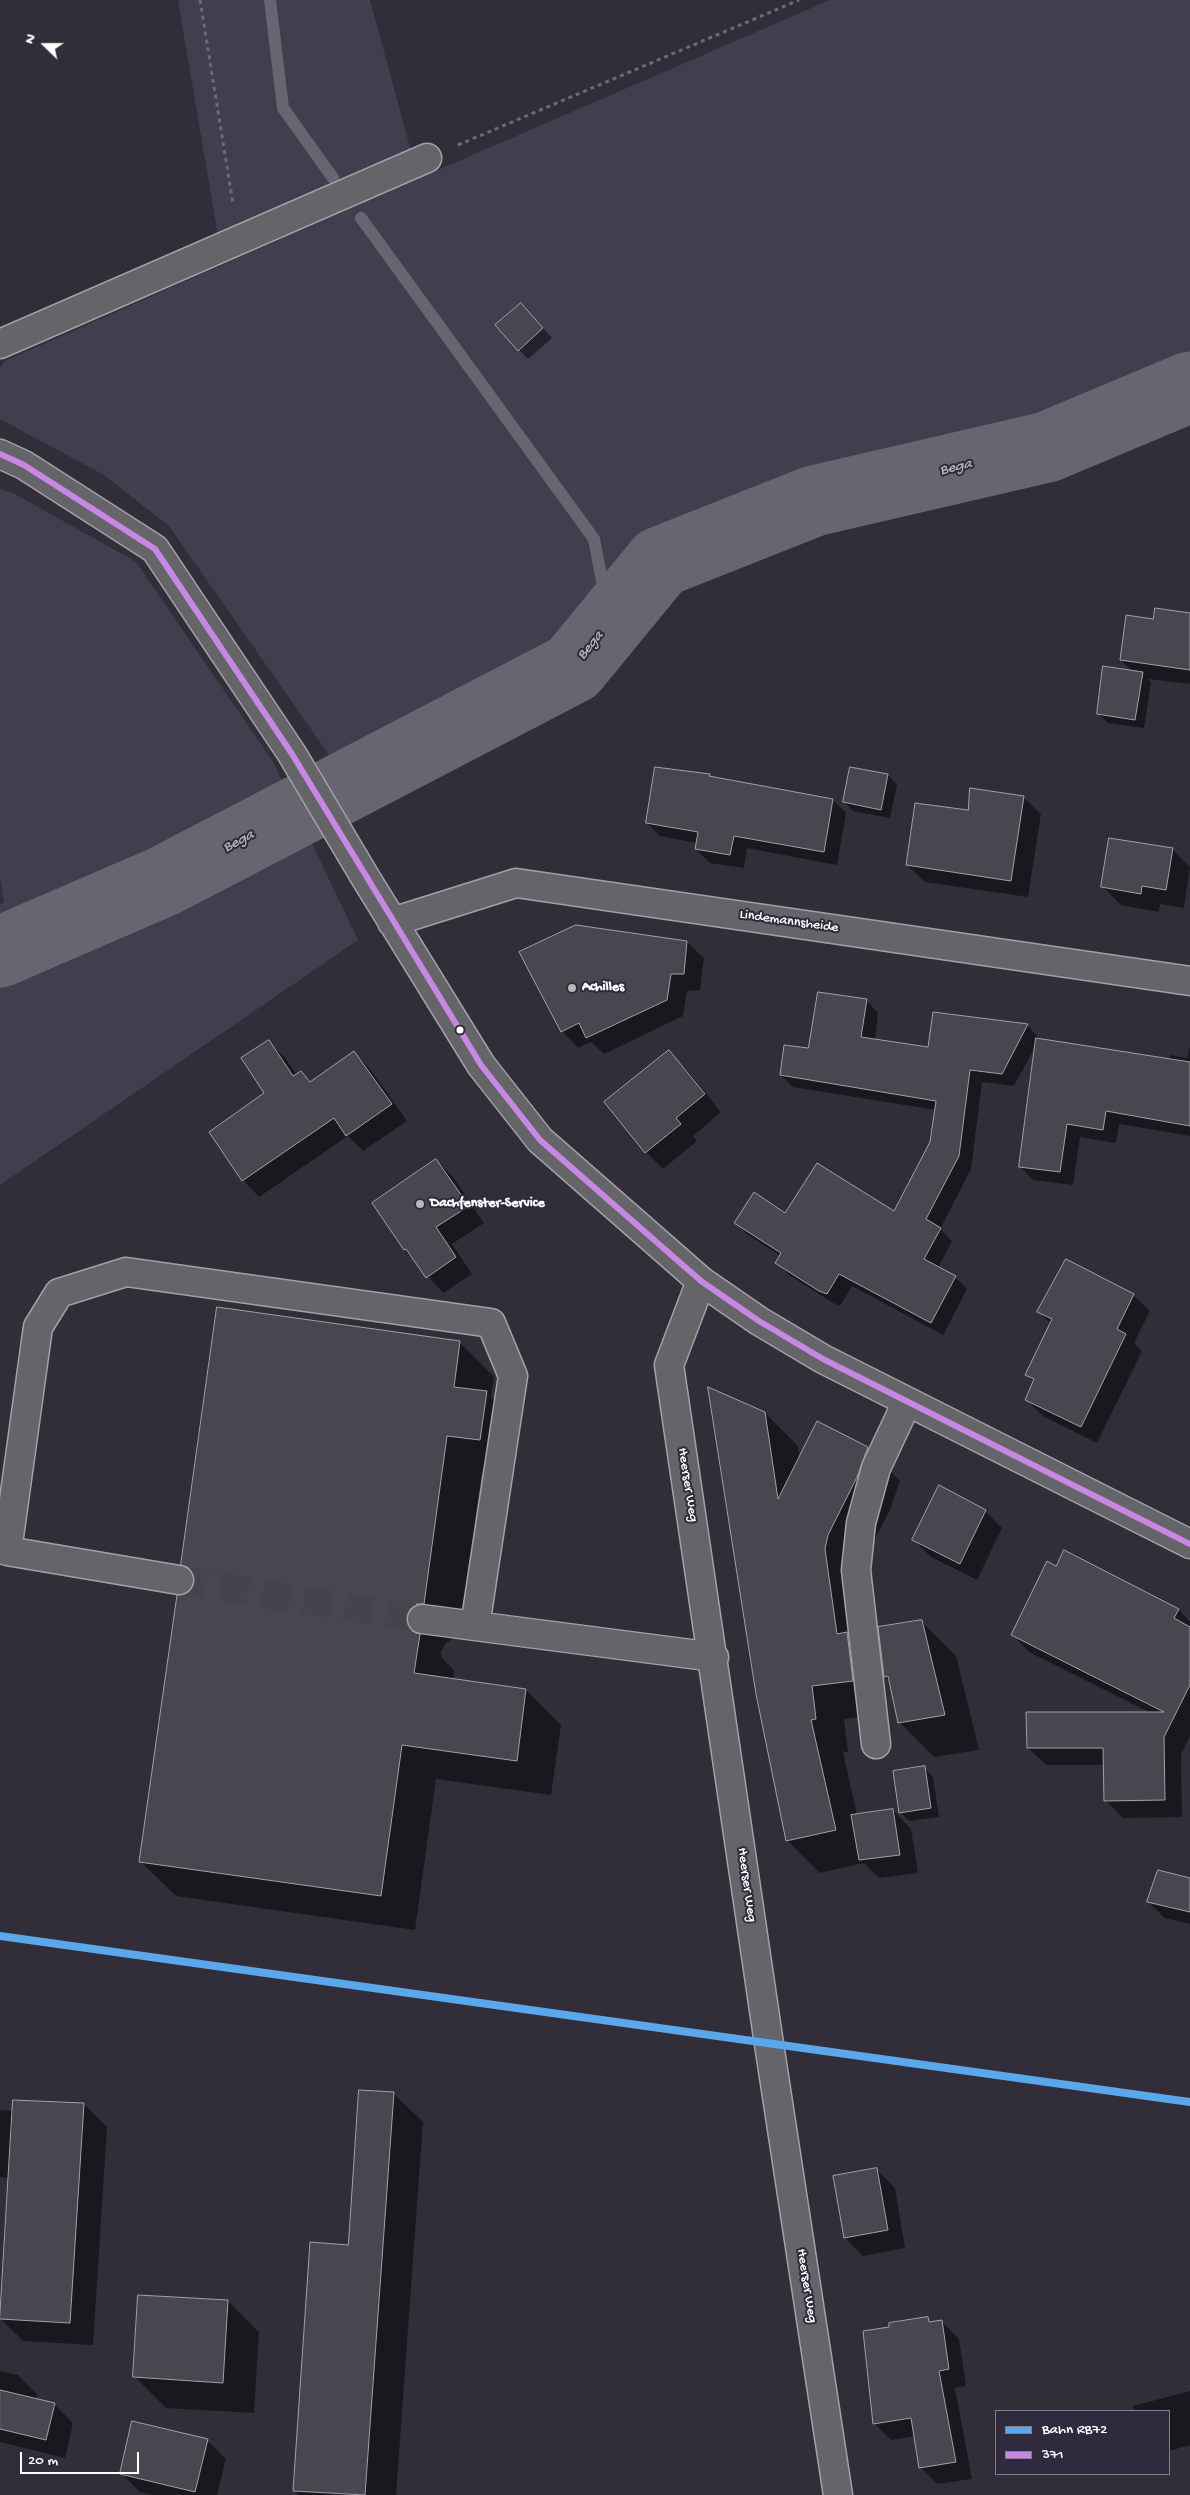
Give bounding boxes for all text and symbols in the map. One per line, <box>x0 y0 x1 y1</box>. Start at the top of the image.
north arrow <box>20 20 70 70</box>
text: N <box>21 32 40 47</box>
water label: Bega <box>938 456 974 480</box>
water label: Bega <box>574 628 608 664</box>
water label: Bega <box>221 826 257 858</box>
street label: Lindemannsheide <box>739 907 839 937</box>
place label: Achilles <box>582 980 624 996</box>
marker: Achilles <box>566 982 578 994</box>
unlabelled marker <box>455 1025 465 1035</box>
place label: Dachfenster-Service <box>430 1196 545 1212</box>
marker: Dachfenster-Service <box>414 1198 426 1210</box>
street label: Heerser Weg <box>673 1447 701 1523</box>
street label: Heerser Weg <box>732 1847 760 1923</box>
street label: Heerser Weg <box>792 2248 820 2324</box>
legend <box>995 2410 1170 2475</box>
text: Bahn RB72 <box>1042 2421 1107 2439</box>
scale bar <box>22 2442 141 2474</box>
text: 371 <box>1042 2446 1064 2464</box>
text: 20 m <box>28 2452 58 2470</box>

